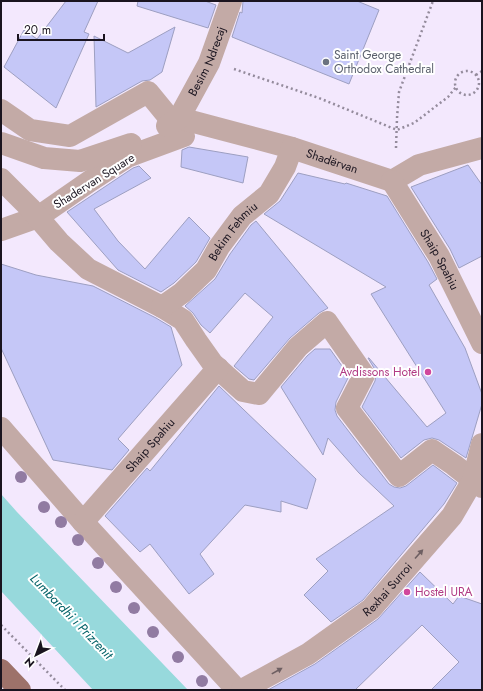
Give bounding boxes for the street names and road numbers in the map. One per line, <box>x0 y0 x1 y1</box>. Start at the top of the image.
street label: Besim Ndrecaj <box>184 24 230 99</box>
street label: Shadërvan <box>304 144 360 178</box>
street label: Shadervan Square <box>50 149 138 213</box>
street label: Bekim Fehmiu <box>204 198 262 264</box>
street label: Shaip Spahiu <box>415 226 464 293</box>
street label: Shaip Spahiu <box>121 414 179 476</box>
street label: Rexhai Surroi <box>359 559 417 621</box>

